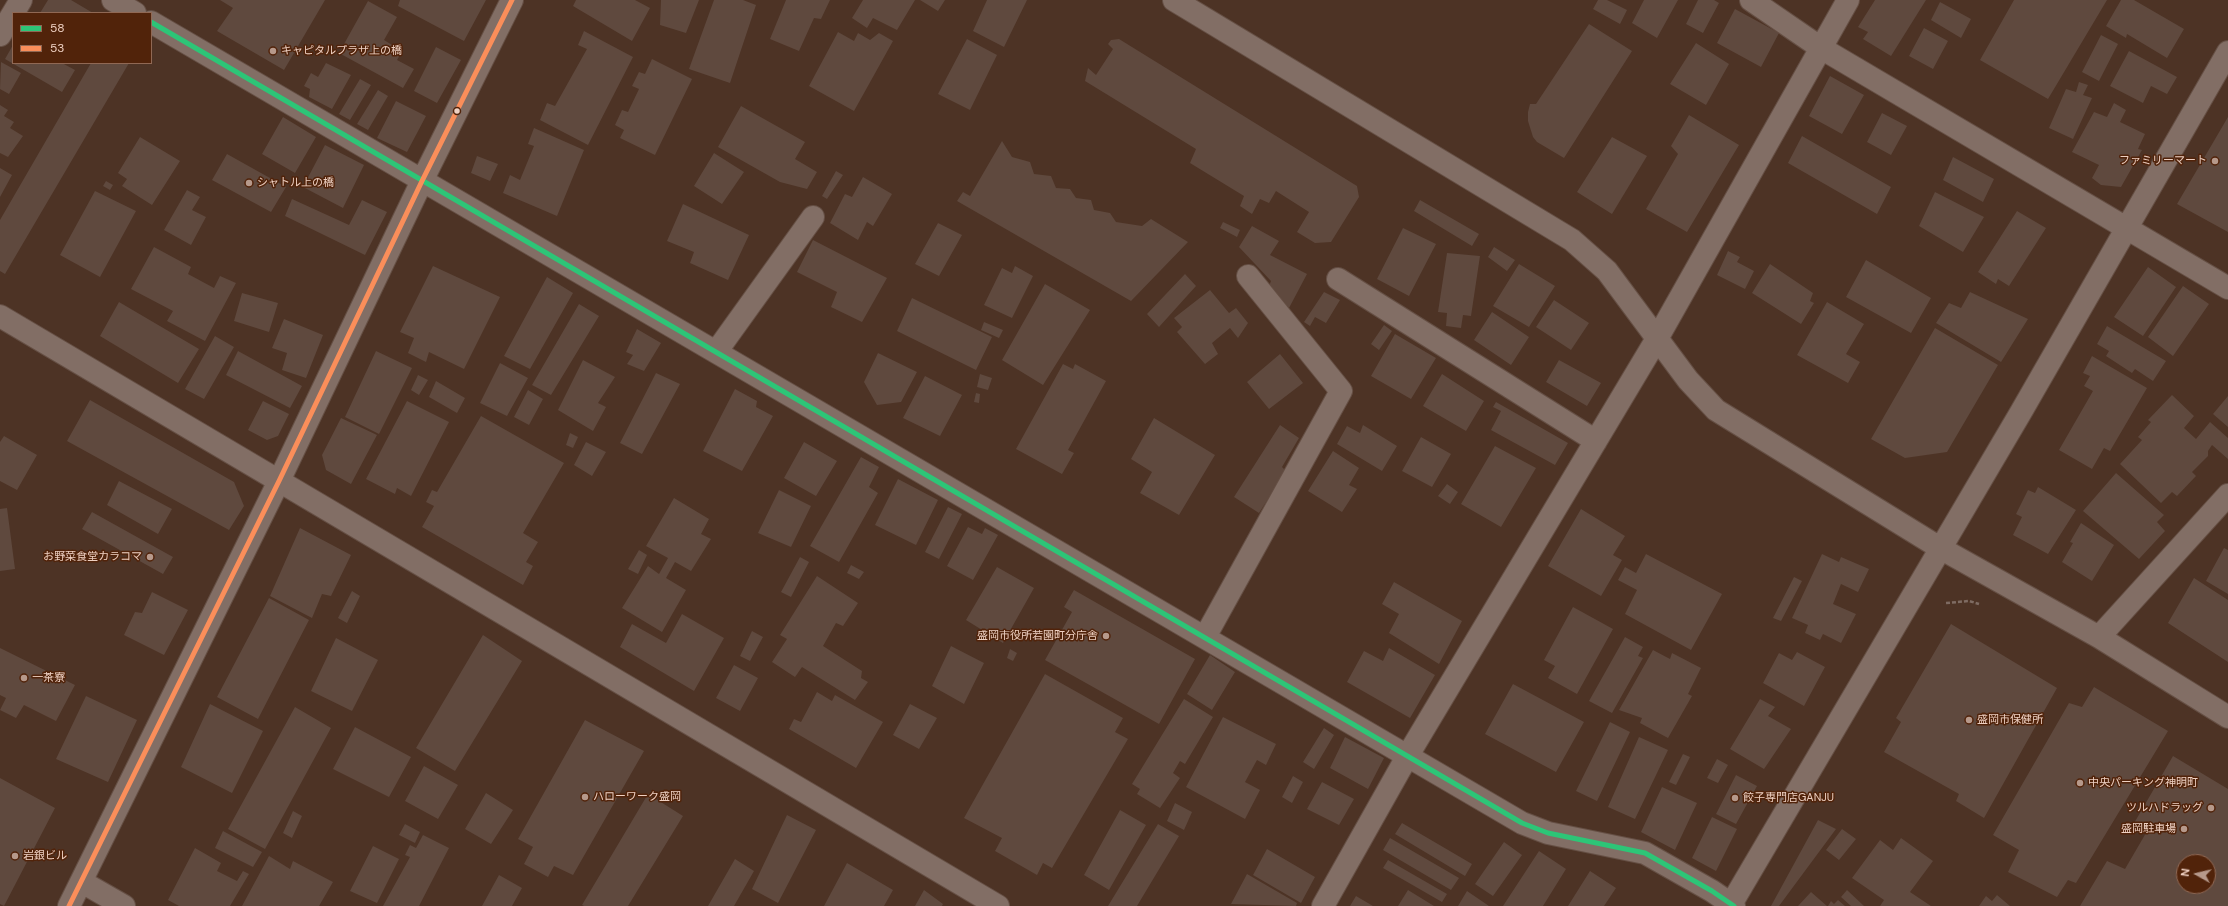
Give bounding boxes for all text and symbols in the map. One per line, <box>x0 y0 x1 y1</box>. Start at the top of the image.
legend <box>12 12 152 64</box>
text: 58 <box>50 20 65 36</box>
text: 53 <box>50 40 64 56</box>
place label: キャピタルプラザ上の橋 <box>281 44 402 58</box>
marker: キャピタルプラザ上の橋 <box>268 46 278 56</box>
unlabelled marker <box>452 106 462 116</box>
place label: ファミリーマート <box>2119 154 2207 168</box>
marker: ファミリーマート <box>2210 156 2220 166</box>
place label: シャトル上の橋 <box>257 176 334 190</box>
marker: シャトル上の橋 <box>244 178 254 188</box>
place label: お野菜食堂カラコマ <box>43 550 142 564</box>
marker: お野菜食堂カラコマ <box>145 552 155 562</box>
place label: 盛岡市役所若園町分庁舎 <box>977 629 1098 643</box>
marker: 盛岡市役所若園町分庁舎 <box>1101 631 1111 641</box>
place label: 一茶寮 <box>32 671 65 685</box>
marker: 一茶寮 <box>19 673 29 683</box>
place label: 盛岡市保健所 <box>1977 713 2043 727</box>
marker: 盛岡市保健所 <box>1964 715 1974 725</box>
place label: 中央パーキング神明町 <box>2088 776 2198 790</box>
marker: 中央パーキング神明町 <box>2075 778 2085 788</box>
place label: ハローワーク盛岡 <box>593 790 681 804</box>
place label: 餃子専門店GANJU <box>1743 791 1834 805</box>
marker: ハローワーク盛岡 <box>580 792 590 802</box>
marker: 餃子専門店GANJU <box>1730 793 1740 803</box>
place label: ツルハドラッグ <box>2126 801 2203 815</box>
marker: ツルハドラッグ <box>2206 803 2216 813</box>
place label: 盛岡駐車場 <box>2121 822 2176 836</box>
marker: 盛岡駐車場 <box>2179 824 2189 834</box>
place label: 岩銀ビル <box>23 849 67 863</box>
marker: 岩銀ビル <box>10 851 20 861</box>
north arrow <box>2176 854 2216 894</box>
text: N <box>2178 868 2193 877</box>

